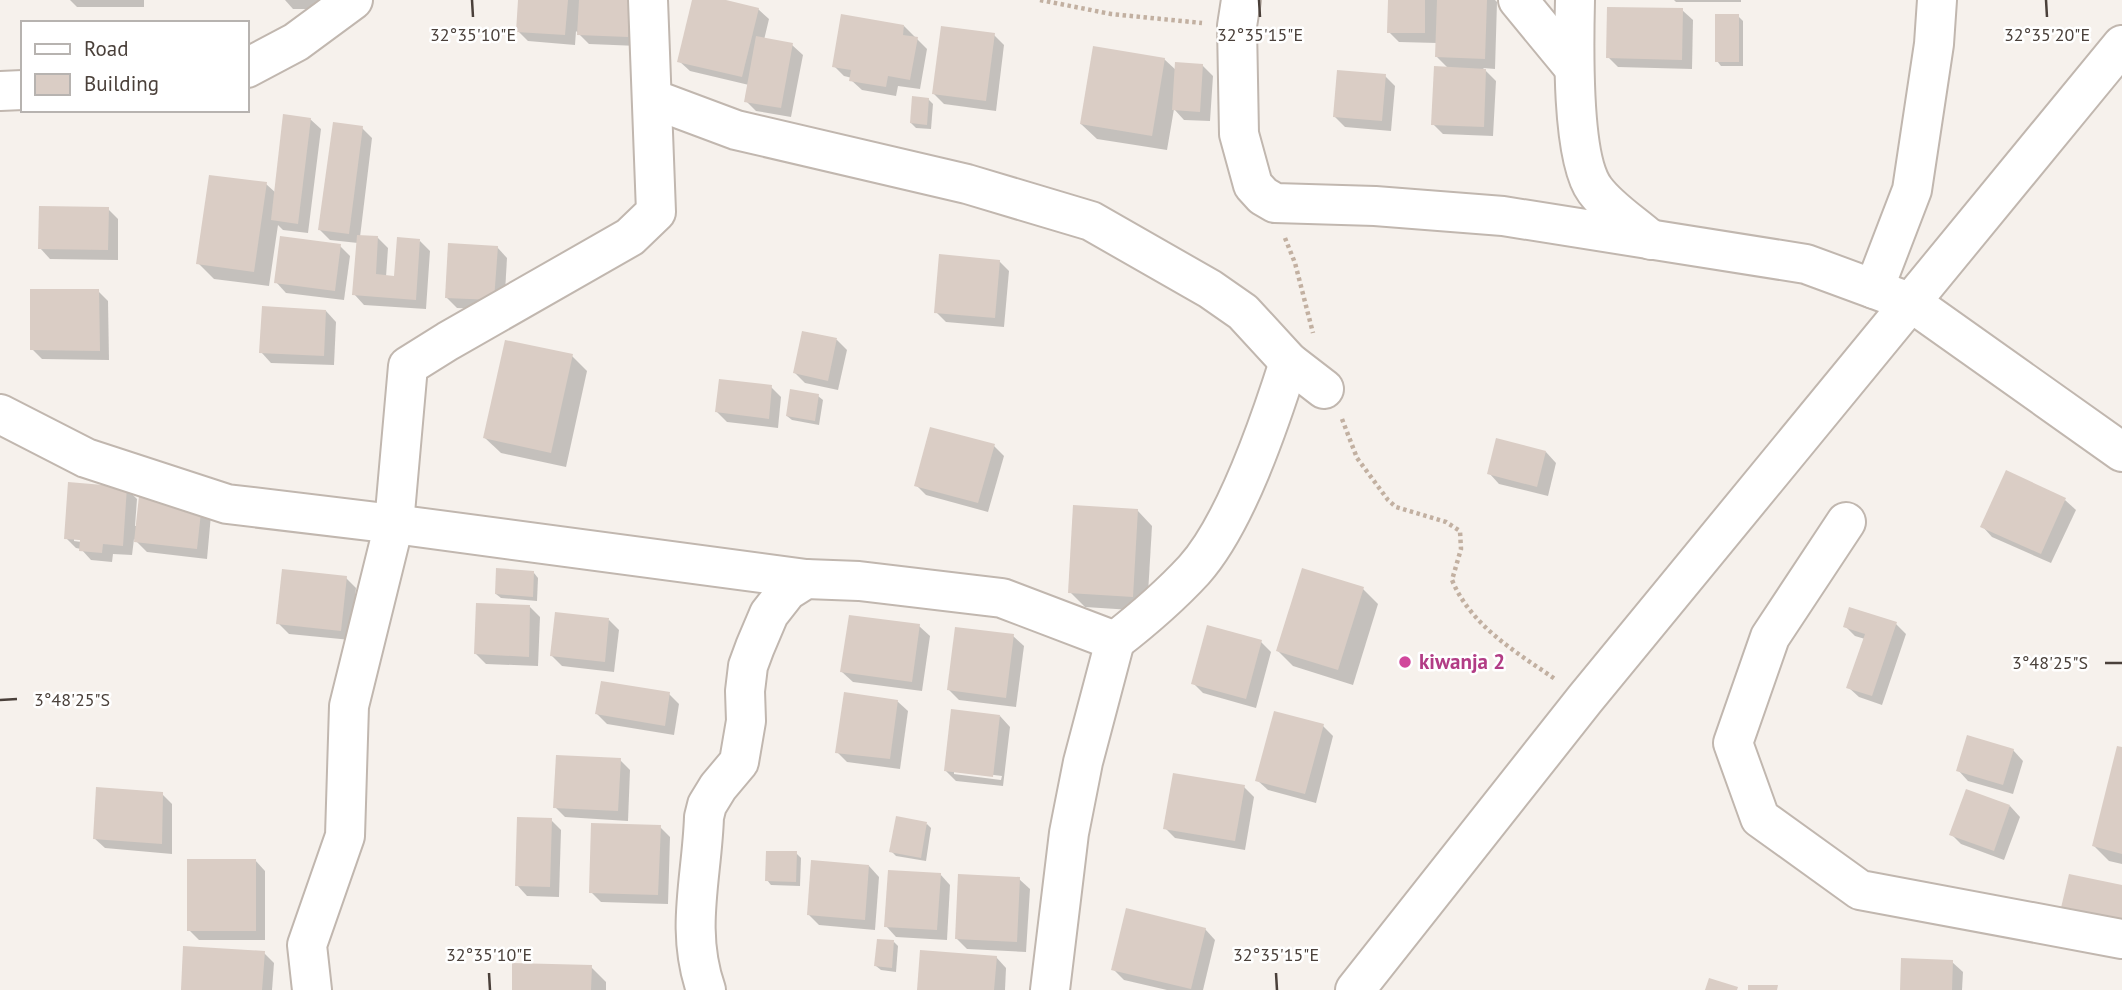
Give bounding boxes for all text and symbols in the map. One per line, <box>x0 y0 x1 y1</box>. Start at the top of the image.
legend <box>21 21 248 112</box>
text: 32°35'10"E <box>430 23 516 46</box>
text: 32°35'15"E <box>1217 23 1303 46</box>
text: 32°35'20"E <box>2004 23 2090 46</box>
text: Road <box>84 35 128 62</box>
text: Building <box>84 70 159 97</box>
place label: kiwanja 2 <box>1419 648 1505 675</box>
text: 3°48'25"S <box>2012 651 2088 674</box>
marker: kiwanja 2 <box>1397 654 1413 670</box>
text: 3°48'25"S <box>34 688 110 711</box>
text: 32°35'10"E <box>446 943 532 966</box>
text: 32°35'15"E <box>1233 943 1319 966</box>

